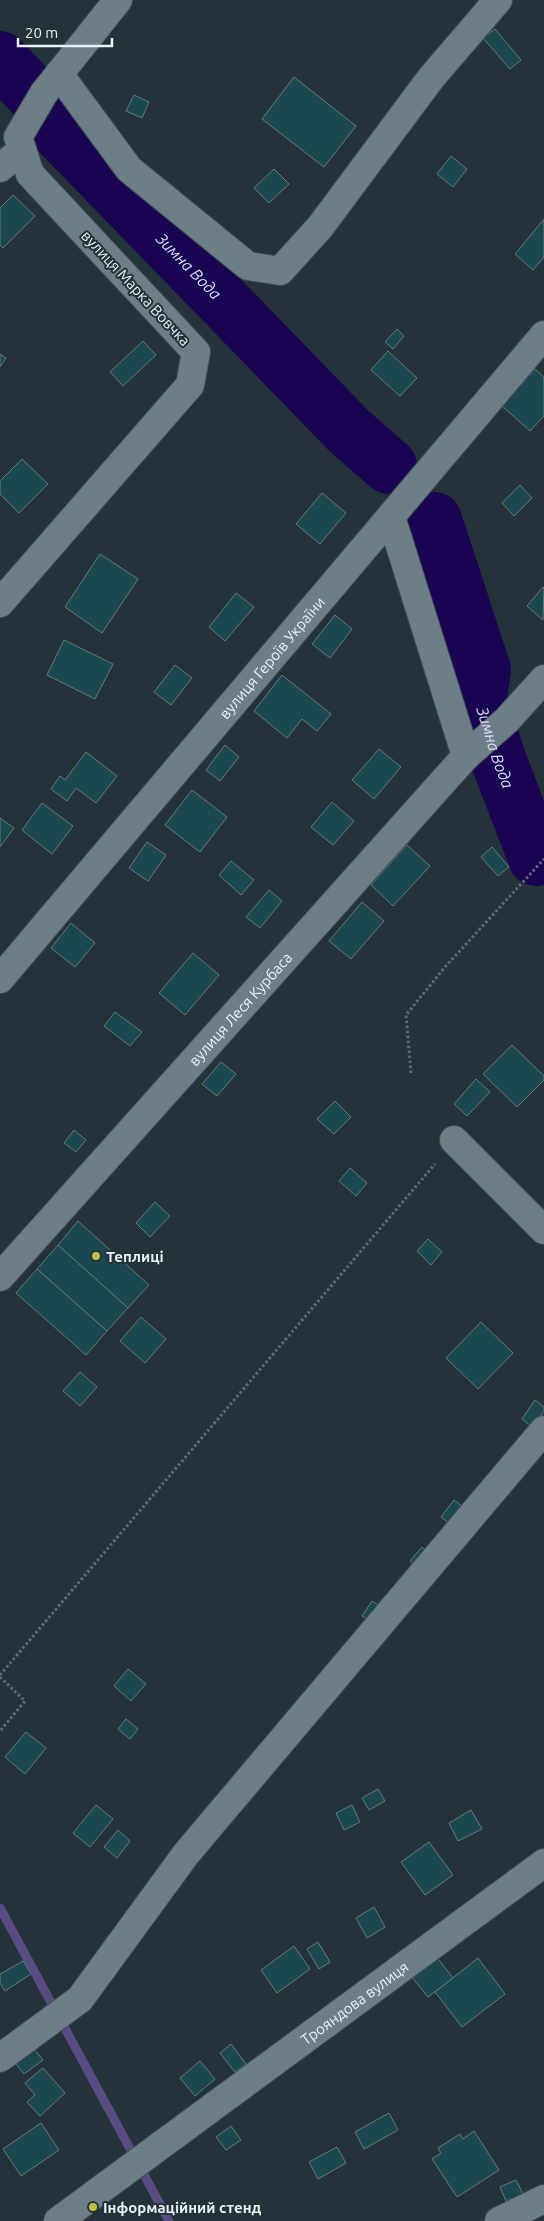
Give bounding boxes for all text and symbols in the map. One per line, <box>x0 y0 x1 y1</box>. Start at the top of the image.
scale bar <box>18 15 111 47</box>
text: 20 m <box>25 24 58 41</box>
street label: вулиця Марка Вовчка <box>78 227 194 349</box>
water label: Зимна Вода <box>152 229 225 303</box>
street label: вулиця Героїв України <box>215 593 328 722</box>
water label: Зимна Вода <box>473 703 517 791</box>
street label: вулиця Леся Курбаса <box>185 949 295 1069</box>
place label: Теплиці <box>106 1248 164 1265</box>
marker: Теплиці <box>90 1250 102 1262</box>
street label: Трояндова вулиця <box>297 1958 411 2048</box>
place label: Інформаційний стенд <box>103 2199 262 2216</box>
marker: Інформаційний стенд <box>87 2201 99 2213</box>

